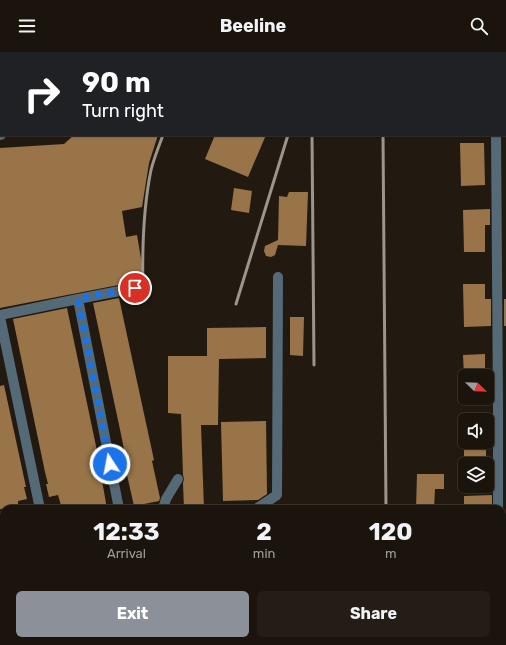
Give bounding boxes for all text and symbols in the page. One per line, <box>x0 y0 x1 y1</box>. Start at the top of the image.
icon: menu <box>16 15 38 37</box>
text: Beeline <box>220 15 286 37</box>
icon: search <box>468 15 490 37</box>
text: 90 m <box>82 66 151 99</box>
icon: right <box>16 68 68 120</box>
text: Turn right <box>82 100 164 122</box>
pin <box>118 271 152 305</box>
icon: arrive <box>124 277 146 299</box>
north arrow <box>458 369 494 405</box>
map controls <box>458 369 494 493</box>
button: sound <box>458 413 494 449</box>
position arrow <box>89 443 131 485</box>
button: layers <box>458 457 494 493</box>
text: 12:33 <box>93 518 160 546</box>
text: 2 <box>256 518 272 546</box>
text: 120 <box>369 518 413 546</box>
text: Arrival <box>107 546 146 561</box>
text: min <box>253 546 275 561</box>
text: m <box>385 546 397 561</box>
button: Exit <box>16 591 249 637</box>
button: Share <box>257 591 490 637</box>

